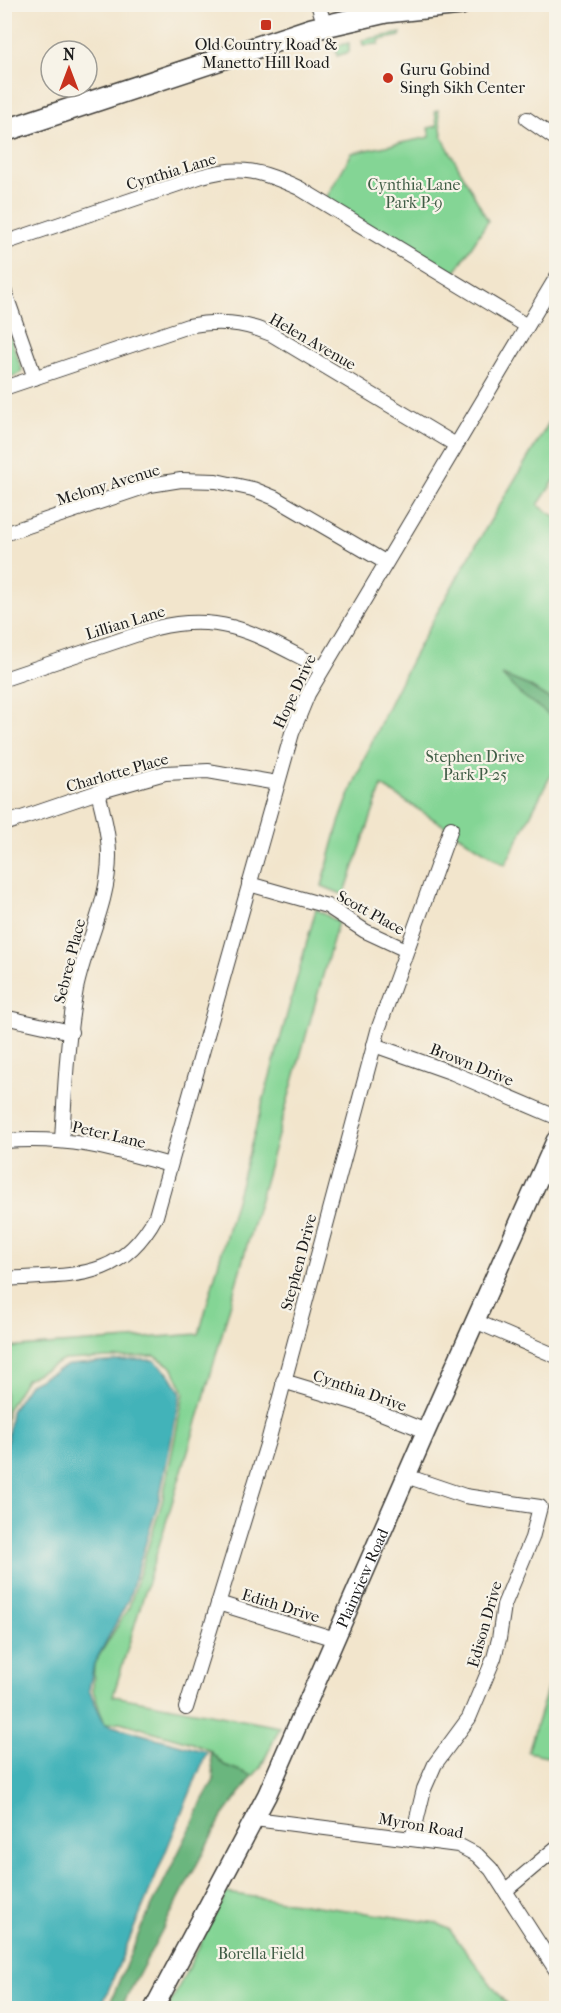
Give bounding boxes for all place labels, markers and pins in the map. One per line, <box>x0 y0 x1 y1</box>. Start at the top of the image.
marker: Old Country Road & Manetto Hill Road <box>259 18 273 32</box>
place label: Old Country Road & Manetto Hill Road <box>195 35 337 72</box>
place label: Guru Gobind Singh Sikh Center <box>400 60 525 97</box>
marker: Guru Gobind Singh Sikh Center <box>381 71 395 85</box>

